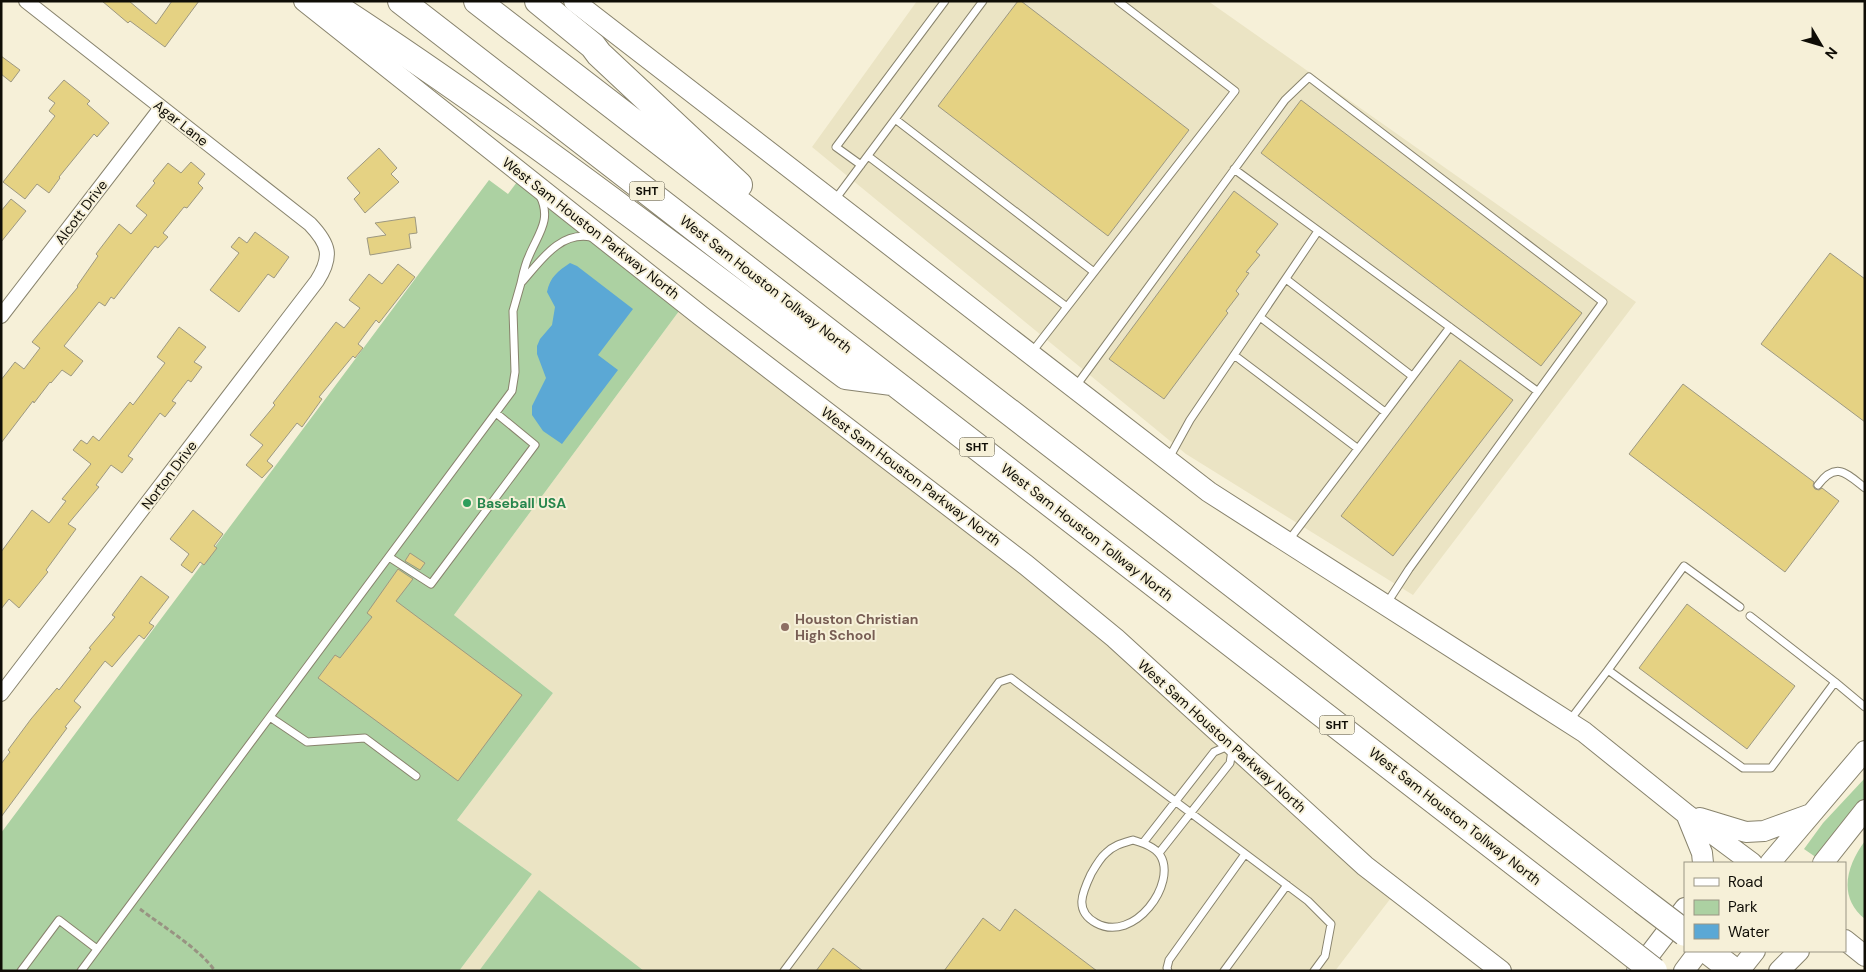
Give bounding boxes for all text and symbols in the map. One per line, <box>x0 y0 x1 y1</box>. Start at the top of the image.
north arrow <box>1796 20 1846 70</box>
text: N <box>1821 43 1841 63</box>
street label: Agar Lane <box>150 96 212 150</box>
street label: West Sam Houston Parkway North <box>499 153 683 303</box>
street label: Alcott Drive <box>51 176 111 248</box>
road number: SHT <box>630 182 664 200</box>
street label: West Sam Houston Tollway North <box>676 211 856 357</box>
street label: West Sam Houston Parkway North <box>818 403 1004 549</box>
street label: Norton Drive <box>137 437 201 513</box>
road number: SHT <box>960 438 994 457</box>
street label: West Sam Houston Tollway North <box>997 459 1177 605</box>
place label: Baseball USA <box>477 494 566 512</box>
marker: Baseball USA <box>461 497 473 509</box>
place label: Houston Christian High School <box>795 610 918 644</box>
marker: Houston Christian High School <box>779 621 791 633</box>
street label: West Sam Houston Parkway North <box>1134 656 1310 816</box>
road number: SHT <box>1320 716 1354 734</box>
street label: West Sam Houston Tollway North <box>1365 743 1545 889</box>
legend <box>1684 862 1846 952</box>
text: Road <box>1728 872 1763 892</box>
text: Park <box>1728 897 1758 917</box>
text: Water <box>1728 922 1770 942</box>

